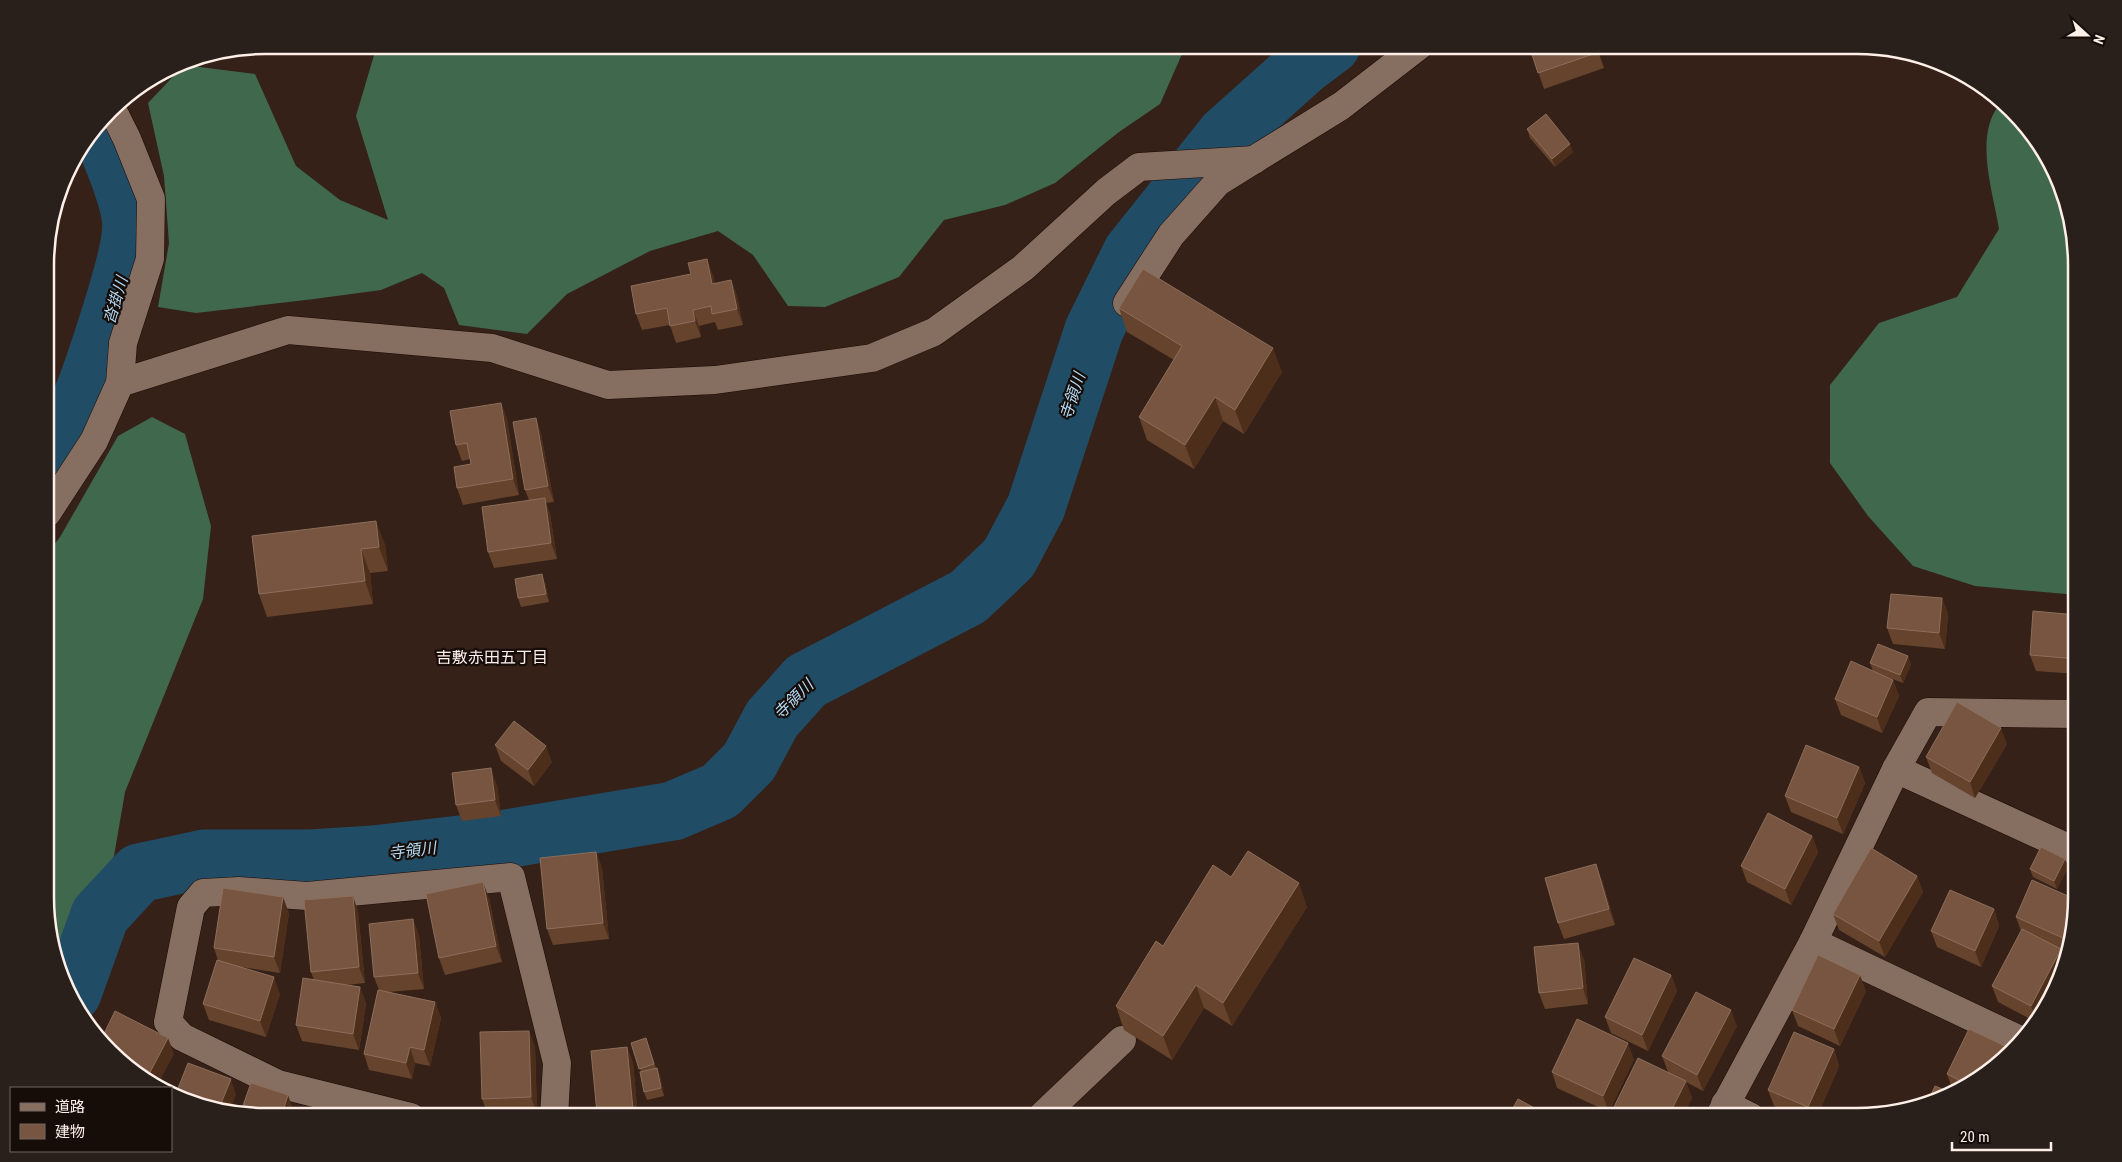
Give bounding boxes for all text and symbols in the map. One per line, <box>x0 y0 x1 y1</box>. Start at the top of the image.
north arrow <box>2062 10 2112 60</box>
text: N <box>2090 33 2108 47</box>
water label: 沓掛川 <box>99 273 132 326</box>
water label: 寺領川 <box>1056 368 1090 422</box>
district label: 吉敷赤田五丁目 <box>436 648 548 667</box>
water label: 寺領川 <box>770 674 818 723</box>
water label: 寺領川 <box>387 838 439 863</box>
legend <box>10 1087 172 1152</box>
text: 道路 <box>55 1098 85 1116</box>
scale bar <box>1952 1120 2051 1152</box>
text: 建物 <box>55 1123 85 1141</box>
text: 20 m <box>1960 1128 1990 1146</box>

